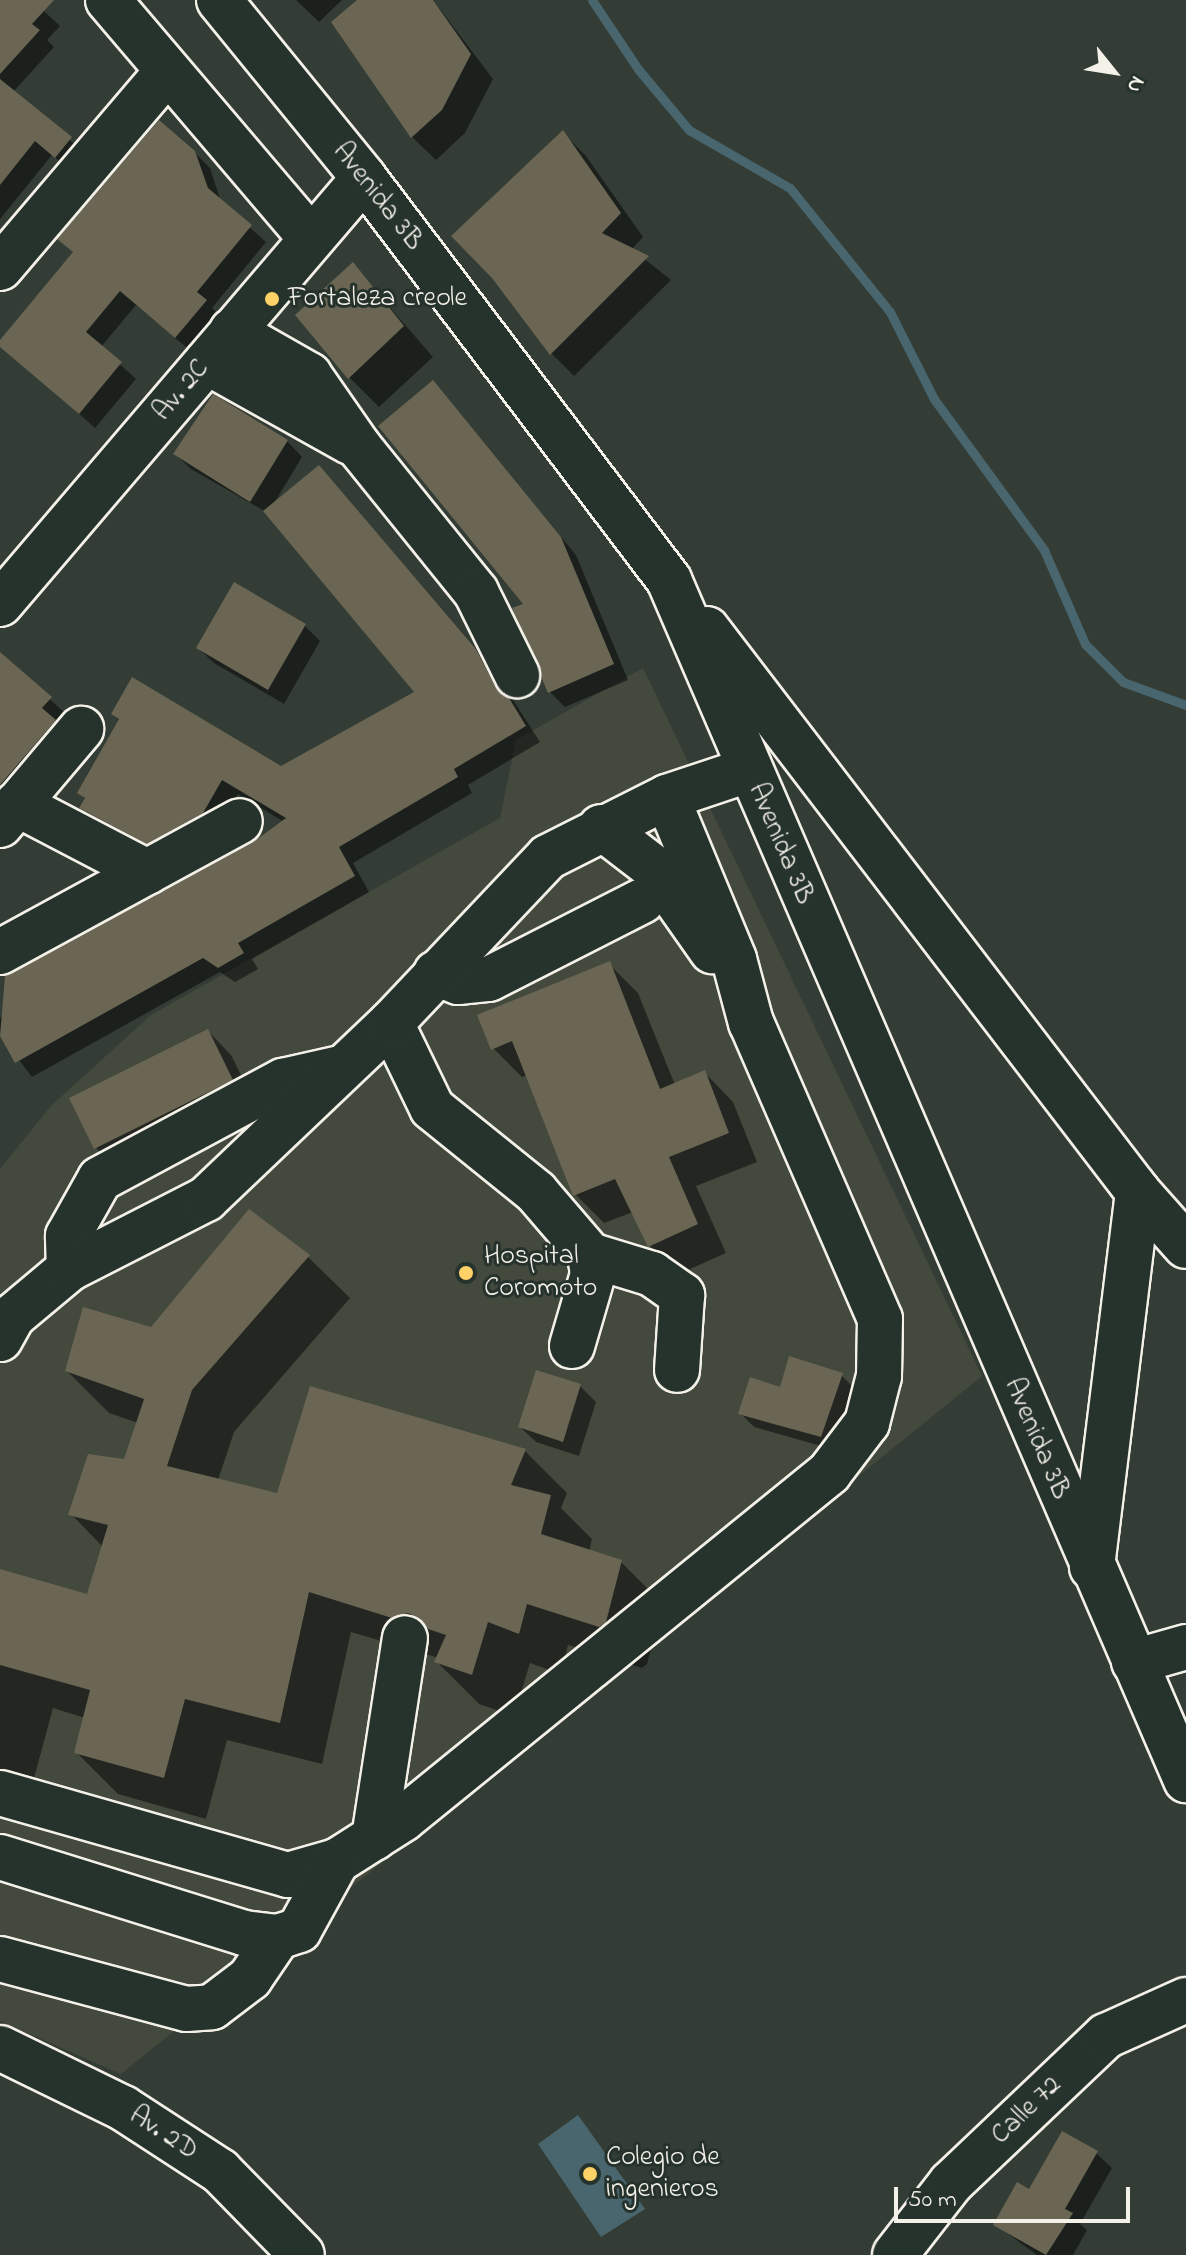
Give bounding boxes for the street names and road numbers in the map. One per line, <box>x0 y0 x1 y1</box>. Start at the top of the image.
street label: Avenida 3B <box>324 136 430 258</box>
street label: Av. 2C <box>147 353 217 429</box>
street label: Avenida 3B <box>739 778 821 910</box>
street label: Avenida 3B <box>995 1373 1077 1505</box>
street label: Calle 72 <box>985 2069 1069 2153</box>
street label: Av. 2D <box>122 2099 204 2169</box>

